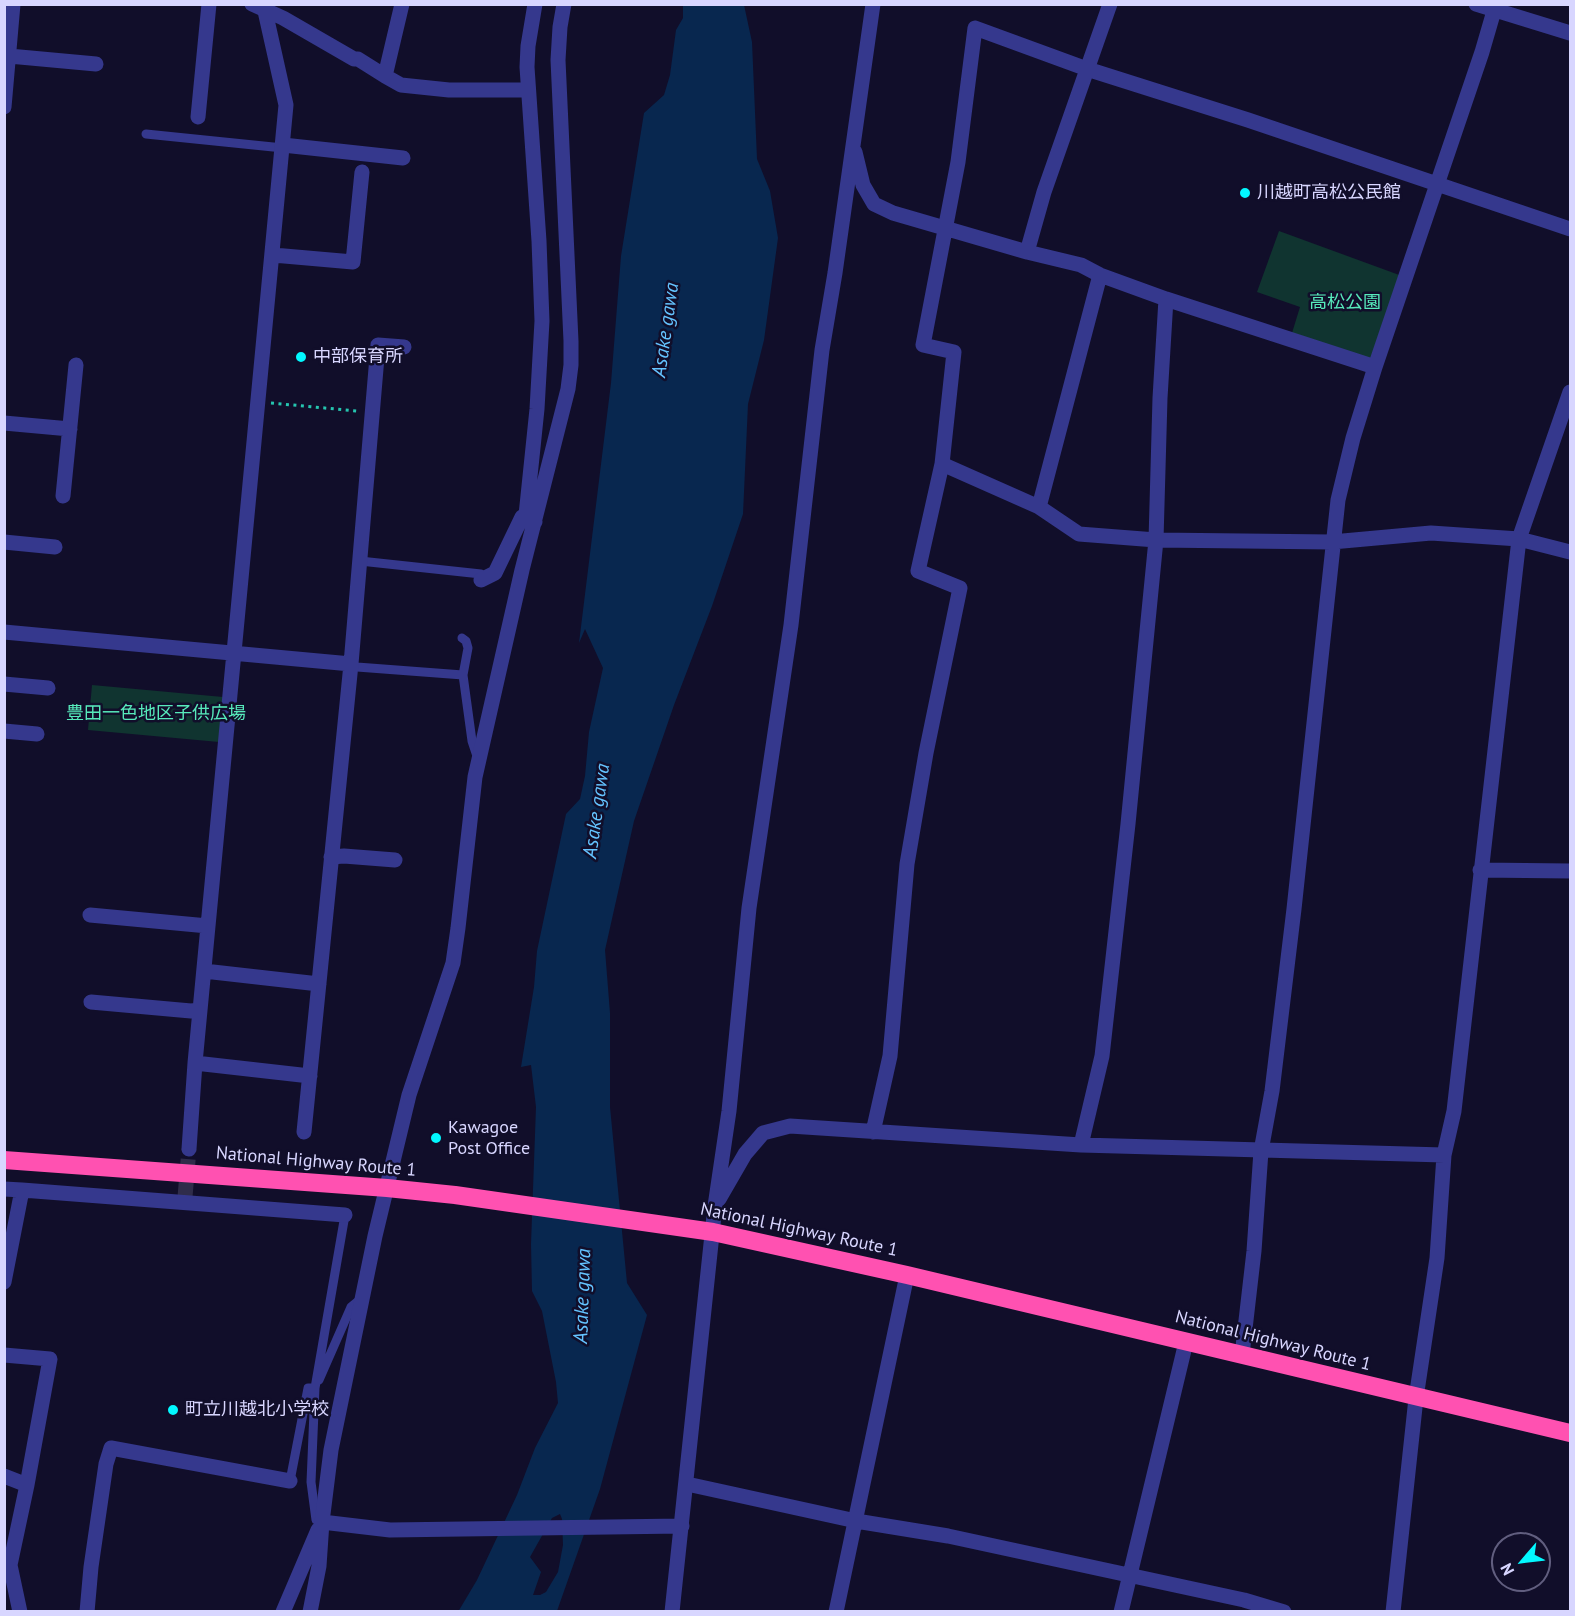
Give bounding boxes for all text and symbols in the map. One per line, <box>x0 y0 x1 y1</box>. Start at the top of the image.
place label: 川越町高松公民館 <box>1257 182 1401 204</box>
marker: 川越町高松公民館 <box>1238 186 1252 200</box>
water label: Asake gawa <box>647 281 685 379</box>
park label: 高松公園 <box>1309 292 1381 314</box>
place label: 中部保育所 <box>313 346 403 368</box>
marker: 中部保育所 <box>294 350 308 364</box>
park label: 豊田一色地区子供広場 <box>66 703 246 725</box>
water label: Asake gawa <box>578 762 616 860</box>
place label: Kawagoe Post Office <box>448 1117 530 1160</box>
marker: Kawagoe Post Office <box>429 1131 443 1145</box>
street label: National Highway Route 1 <box>215 1142 417 1182</box>
street label: National Highway Route 1 <box>698 1199 900 1261</box>
water label: Asake gawa <box>569 1248 597 1344</box>
street label: National Highway Route 1 <box>1173 1306 1373 1376</box>
place label: 町立川越北小学校 <box>185 1399 329 1421</box>
marker: 町立川越北小学校 <box>166 1403 180 1417</box>
north arrow <box>1491 1532 1551 1592</box>
text: N <box>1496 1560 1518 1579</box>

